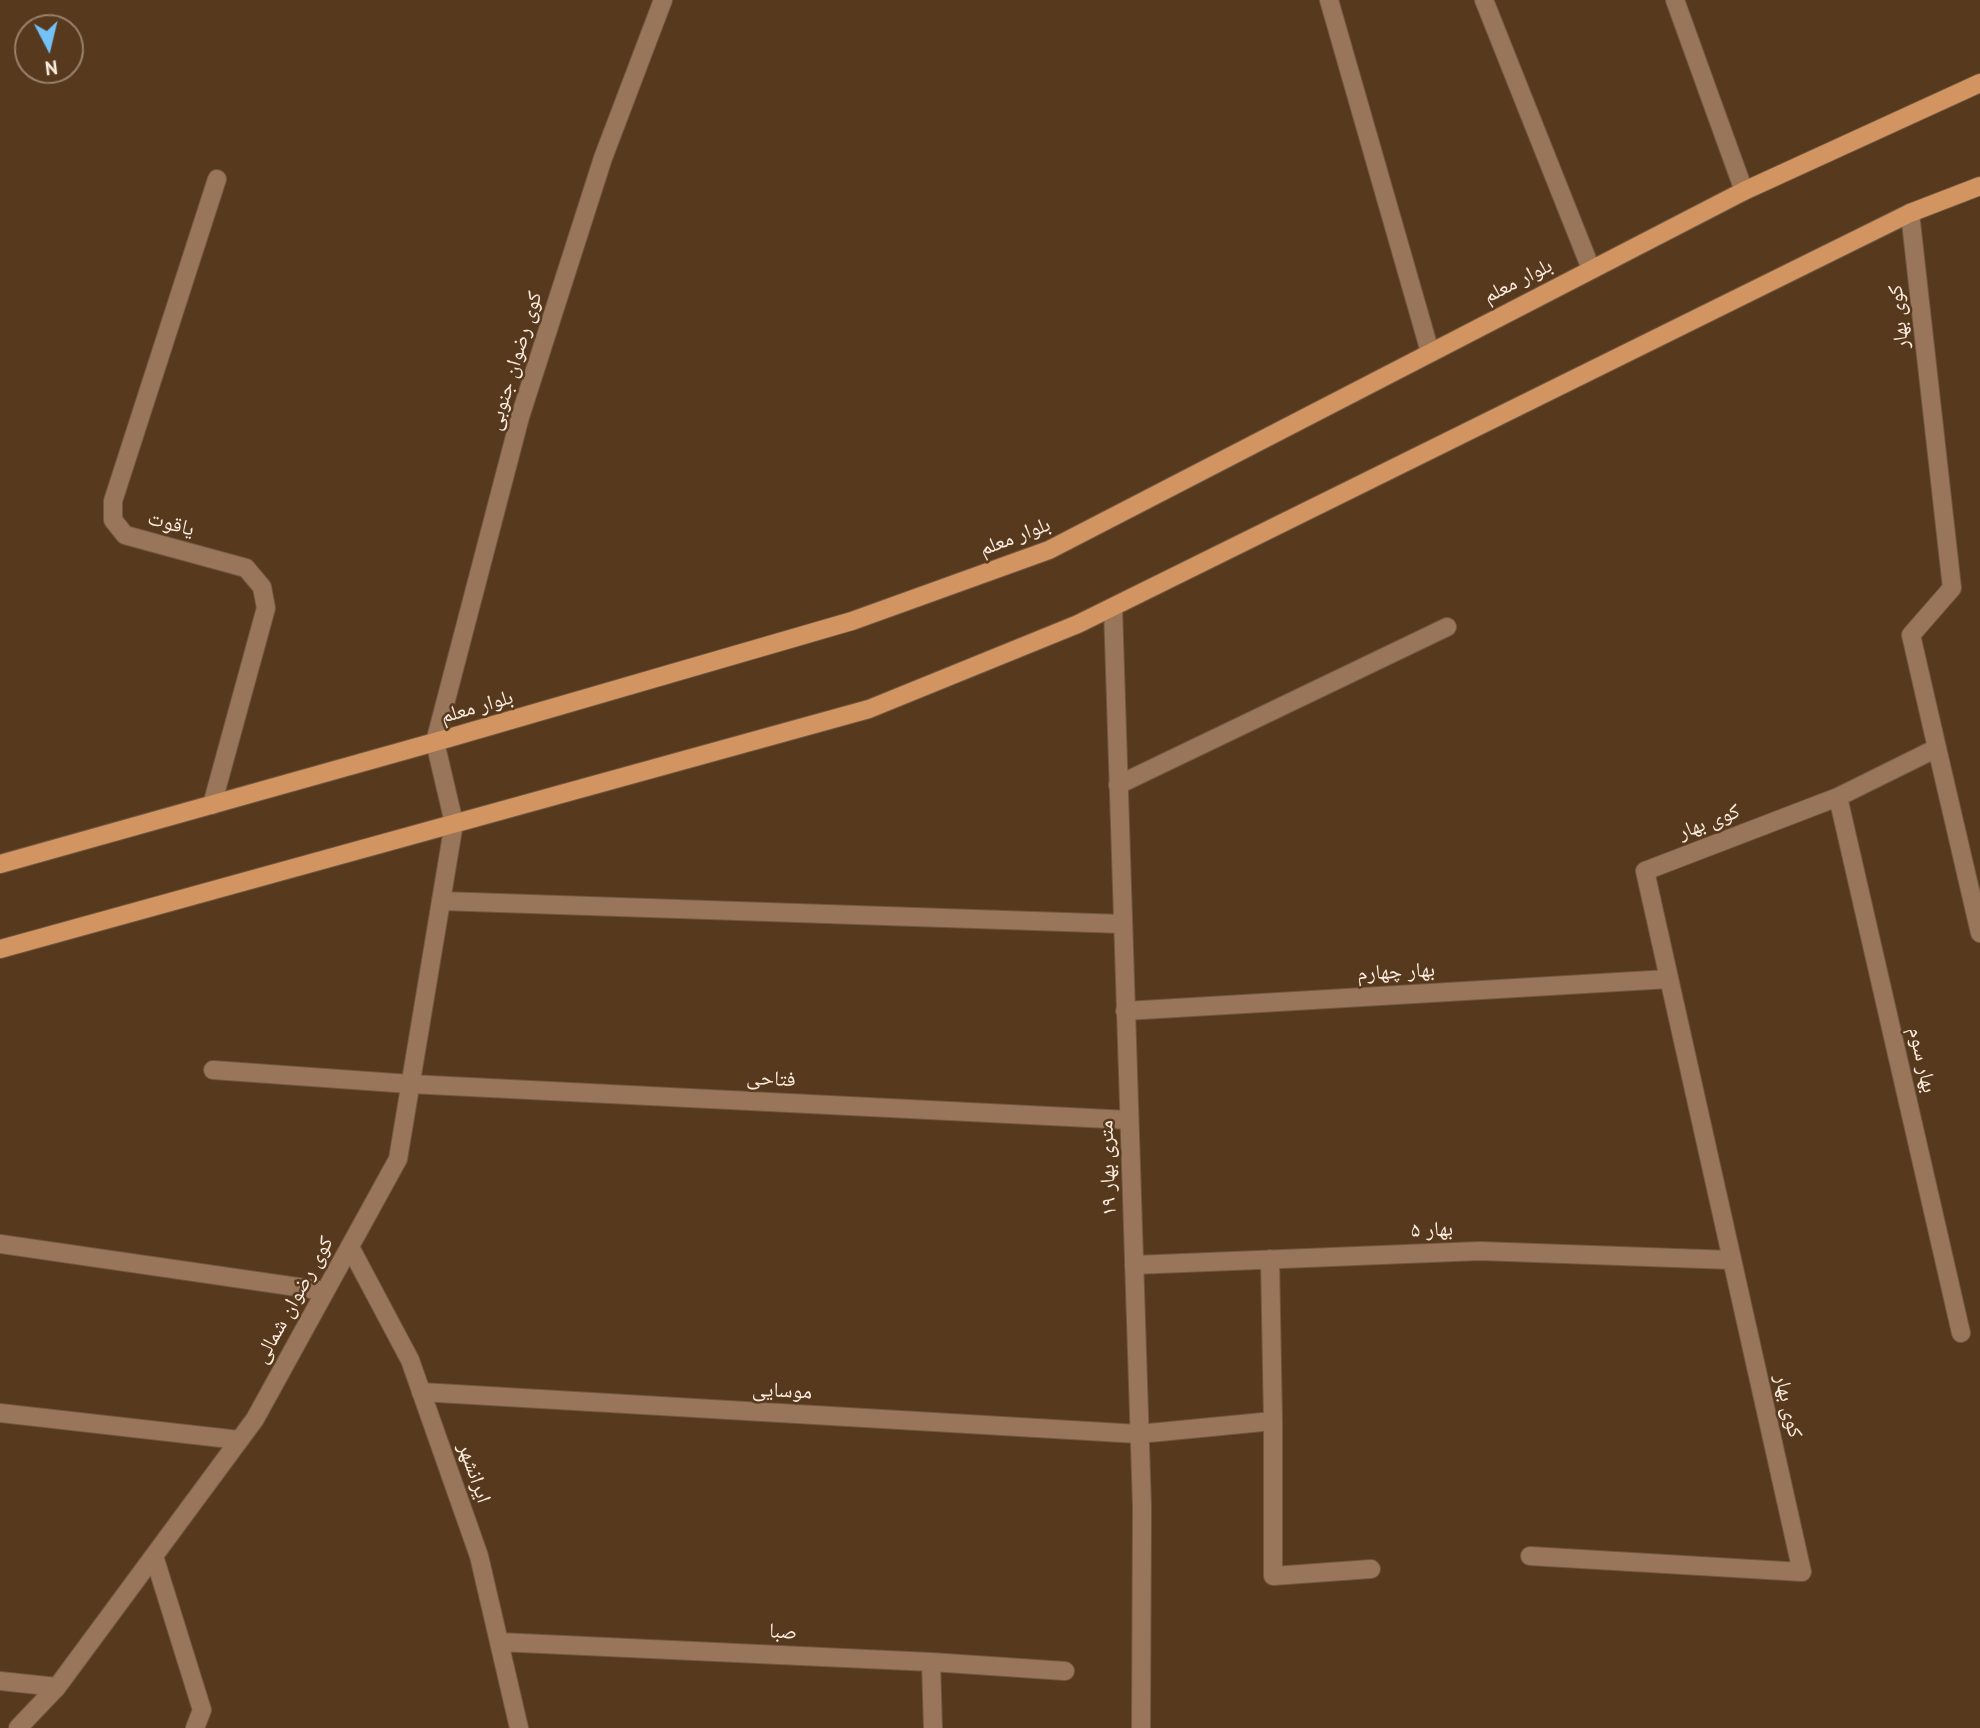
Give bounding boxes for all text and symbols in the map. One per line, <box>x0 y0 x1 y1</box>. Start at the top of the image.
north arrow <box>14 14 84 84</box>
text: N <box>44 55 59 81</box>
street label: بلوار معلم <box>1479 253 1557 309</box>
street label: کوی بهار <box>1883 284 1915 350</box>
street label: کوی رضوان جنوبی <box>482 288 548 434</box>
street label: یاقوت <box>145 506 197 542</box>
street label: بلوار معلم <box>976 512 1054 562</box>
street label: بلوار معلم <box>438 685 516 729</box>
street label: کوی بهار <box>1674 799 1744 845</box>
street label: بهار چهارم <box>1356 957 1436 987</box>
street label: بهار سوم <box>1902 1025 1942 1095</box>
street label: فتاحی <box>746 1065 796 1093</box>
street label: ۱۹ متری بهار <box>1094 1120 1122 1216</box>
street label: بهار ۵ <box>1410 1217 1454 1243</box>
street label: کوی رضوان شمالی <box>249 1232 339 1368</box>
street label: کوی بهار <box>1768 1372 1808 1440</box>
street label: موسایی <box>751 1377 813 1405</box>
street label: ایرانشهر <box>452 1440 496 1506</box>
street label: صبا <box>768 1619 798 1645</box>

